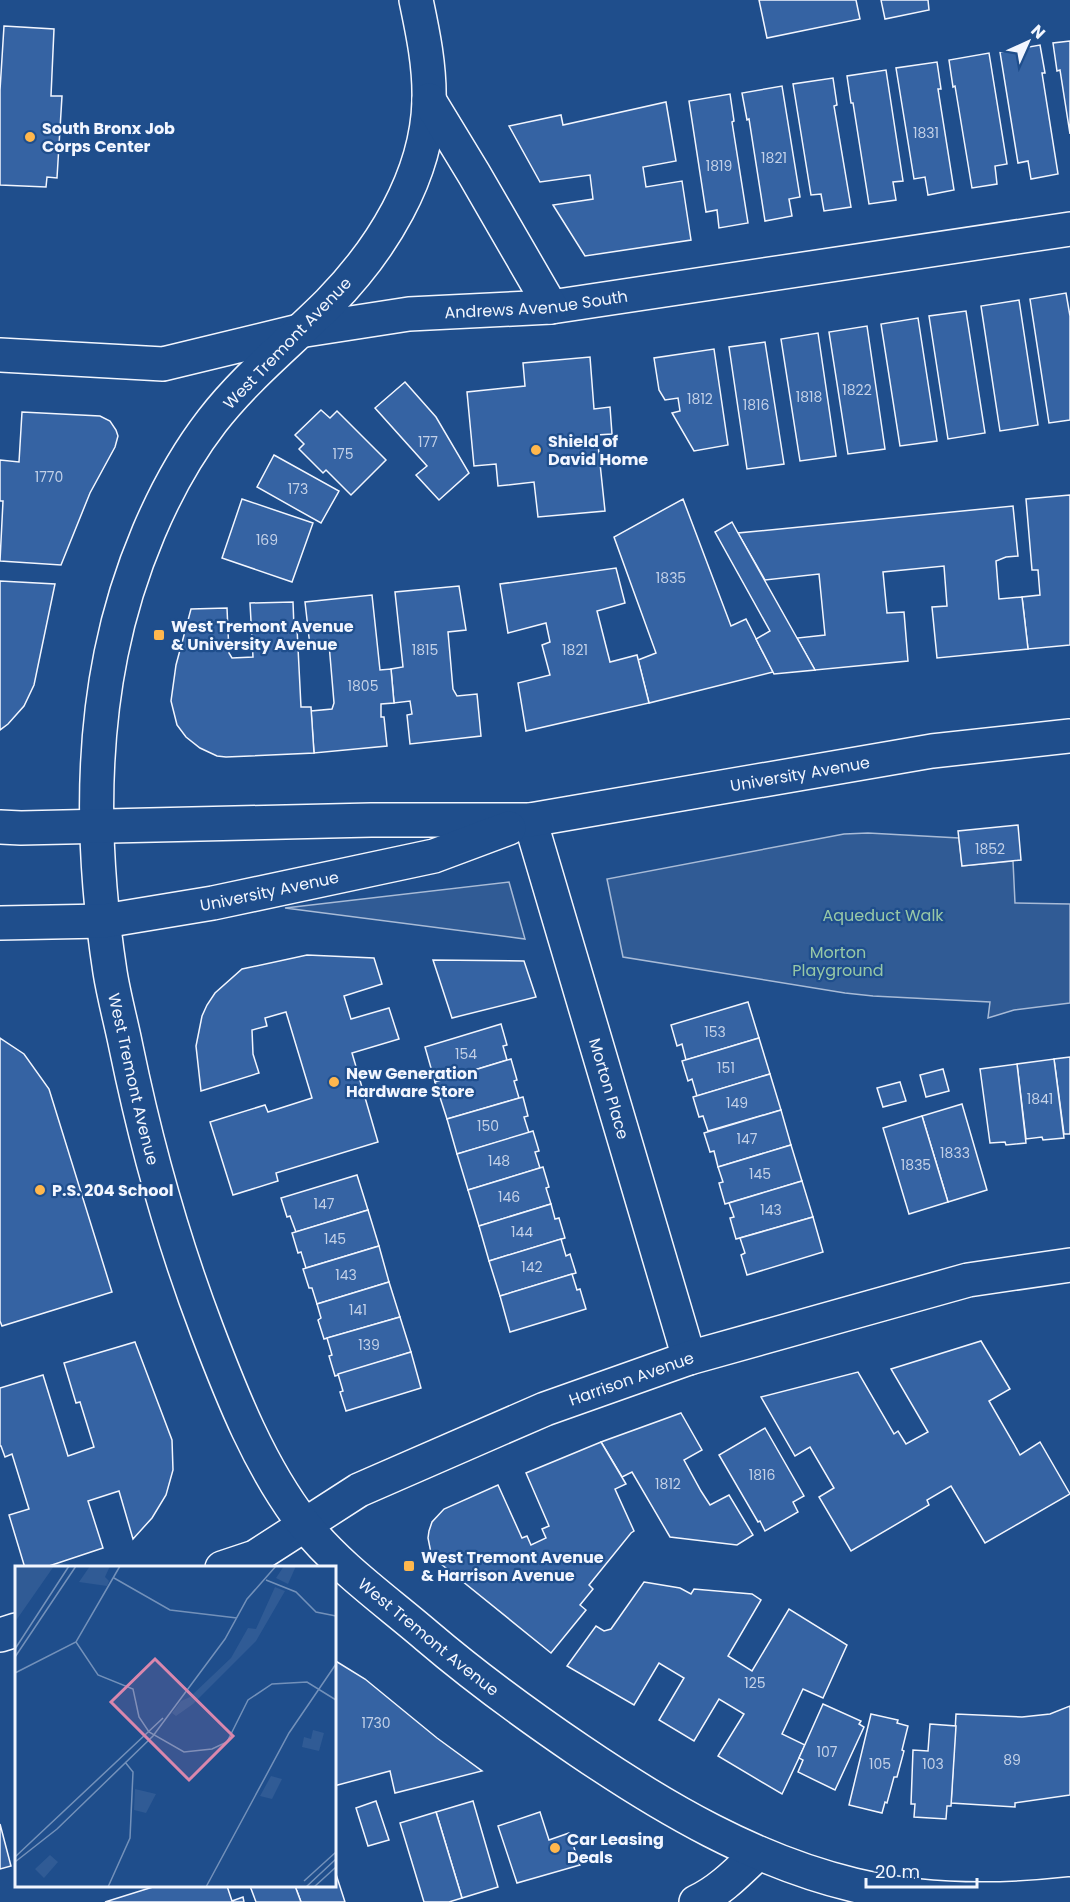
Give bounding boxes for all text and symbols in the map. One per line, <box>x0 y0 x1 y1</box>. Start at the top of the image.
north arrow <box>998 12 1058 72</box>
text: N <box>1026 19 1051 44</box>
place label: South Bronx Job Corps Center <box>42 117 175 158</box>
house number: 1831 <box>913 123 939 143</box>
marker: South Bronx Job Corps Center <box>23 130 37 144</box>
house number: 1821 <box>761 148 787 168</box>
house number: 1819 <box>706 156 732 176</box>
street label: West Tremont Avenue <box>218 272 357 415</box>
street label: Andrews Avenue South <box>444 285 629 324</box>
house number: 1822 <box>842 380 872 400</box>
house number: 1818 <box>796 387 822 407</box>
house number: 1812 <box>687 389 713 409</box>
house number: 1816 <box>743 395 769 415</box>
place label: Shield of David Home <box>548 430 648 471</box>
house number: 177 <box>418 432 438 452</box>
marker: Shield of David Home <box>529 443 543 457</box>
house number: 175 <box>333 444 353 464</box>
house number: 1770 <box>35 467 63 487</box>
house number: 173 <box>288 479 308 499</box>
house number: 169 <box>256 530 278 550</box>
house number: 1835 <box>656 568 686 588</box>
place label: West Tremont Avenue & University Avenue <box>171 615 354 656</box>
marker: West Tremont Avenue & University Avenue <box>152 628 166 642</box>
house number: 1815 <box>412 640 438 660</box>
house number: 1821 <box>562 640 588 660</box>
house number: 1805 <box>348 676 378 696</box>
street label: University Avenue <box>728 751 872 797</box>
house number: 1852 <box>975 839 1005 859</box>
street label: University Avenue <box>198 866 341 917</box>
park label: Aqueduct Walk <box>822 904 944 927</box>
park label: Morton Playground <box>792 941 884 982</box>
street label: West Tremont Avenue <box>102 991 164 1168</box>
house number: 153 <box>704 1022 726 1042</box>
street label: Morton Place <box>583 1035 635 1142</box>
house number: 154 <box>455 1044 477 1064</box>
house number: 151 <box>717 1058 735 1078</box>
place label: New Generation Hardware Store <box>346 1062 478 1103</box>
marker: New Generation Hardware Store <box>327 1075 341 1089</box>
house number: 1841 <box>1027 1089 1053 1109</box>
house number: 149 <box>726 1093 748 1113</box>
house number: 150 <box>477 1116 499 1136</box>
house number: 147 <box>737 1129 758 1149</box>
house number: 1833 <box>940 1143 970 1163</box>
house number: 148 <box>488 1151 510 1171</box>
house number: 1835 <box>901 1155 931 1175</box>
house number: 145 <box>749 1164 771 1184</box>
place label: P.S. 204 School <box>52 1179 173 1202</box>
marker: P.S. 204 School <box>33 1183 47 1197</box>
house number: 146 <box>498 1187 520 1207</box>
house number: 147 <box>314 1194 335 1214</box>
house number: 143 <box>760 1200 782 1220</box>
house number: 144 <box>511 1222 533 1242</box>
house number: 145 <box>324 1229 346 1249</box>
house number: 142 <box>521 1257 543 1277</box>
house number: 143 <box>335 1265 357 1285</box>
house number: 141 <box>349 1300 367 1320</box>
house number: 139 <box>358 1335 380 1355</box>
street label: Harrison Avenue <box>566 1346 697 1412</box>
house number: 1816 <box>749 1465 775 1485</box>
house number: 1812 <box>655 1474 681 1494</box>
place label: West Tremont Avenue & Harrison Avenue <box>421 1546 604 1587</box>
marker: West Tremont Avenue & Harrison Avenue <box>402 1559 416 1573</box>
inset map <box>15 1566 336 1887</box>
street label: West Tremont Avenue <box>353 1573 504 1702</box>
house number: 125 <box>744 1673 766 1693</box>
house number: 1730 <box>361 1713 391 1733</box>
house number: 107 <box>817 1742 838 1762</box>
house number: 89 <box>1003 1750 1021 1770</box>
house number: 105 <box>869 1754 891 1774</box>
house number: 103 <box>922 1754 944 1774</box>
place label: Car Leasing Deals <box>567 1828 664 1869</box>
marker: Car Leasing Deals <box>548 1841 562 1855</box>
scale bar <box>866 1851 977 1889</box>
text: 20 m <box>875 1859 920 1884</box>

